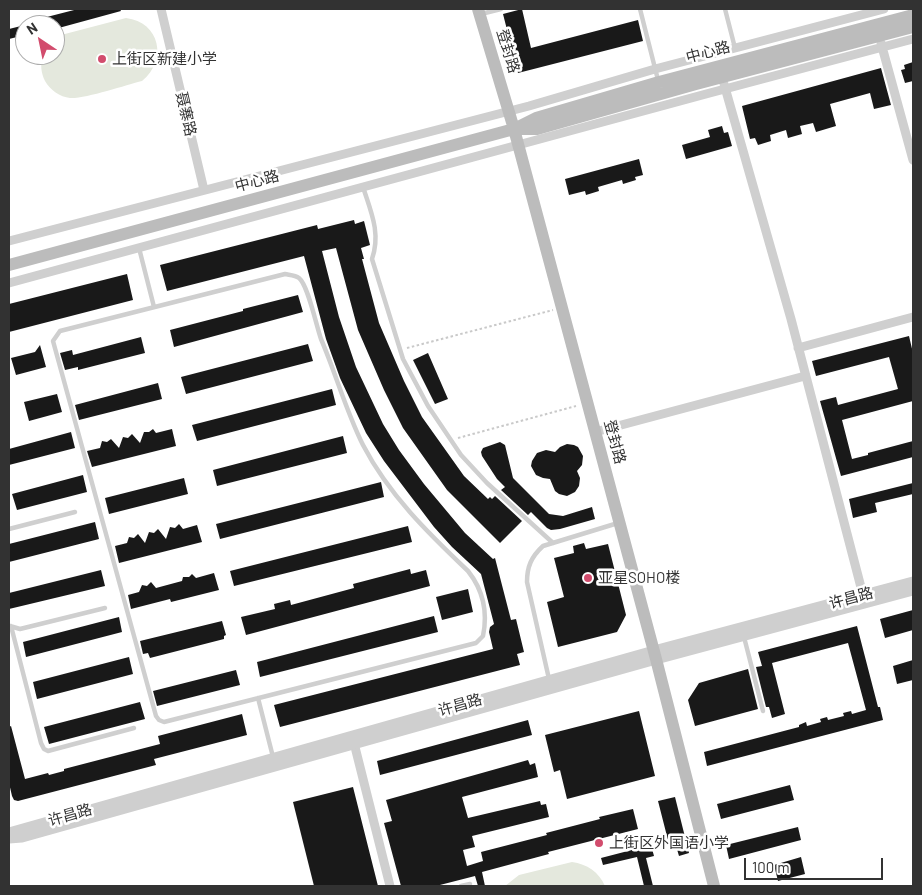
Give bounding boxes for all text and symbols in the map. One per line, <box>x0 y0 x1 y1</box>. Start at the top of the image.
north arrow <box>15 15 65 65</box>
text: N <box>23 18 41 38</box>
street label: 登封路 <box>493 27 523 75</box>
street label: 中心路 <box>684 37 732 67</box>
place label: 上街区新建小学 <box>112 50 217 68</box>
marker: 上街区新建小学 <box>96 53 108 65</box>
street label: 聂寨路 <box>172 90 200 138</box>
street label: 中心路 <box>233 166 281 196</box>
street label: 登封路 <box>600 418 630 466</box>
place label: 亚星SOHO楼 <box>598 569 680 587</box>
marker: 亚星SOHO楼 <box>582 572 594 584</box>
street label: 许昌路 <box>827 583 875 613</box>
street label: 许昌路 <box>436 690 484 720</box>
street label: 许昌路 <box>46 800 94 830</box>
place label: 上街区外国语小学 <box>609 834 729 852</box>
marker: 上街区外国语小学 <box>593 837 605 849</box>
scale bar <box>747 848 886 880</box>
text: 100 m <box>752 858 790 876</box>

